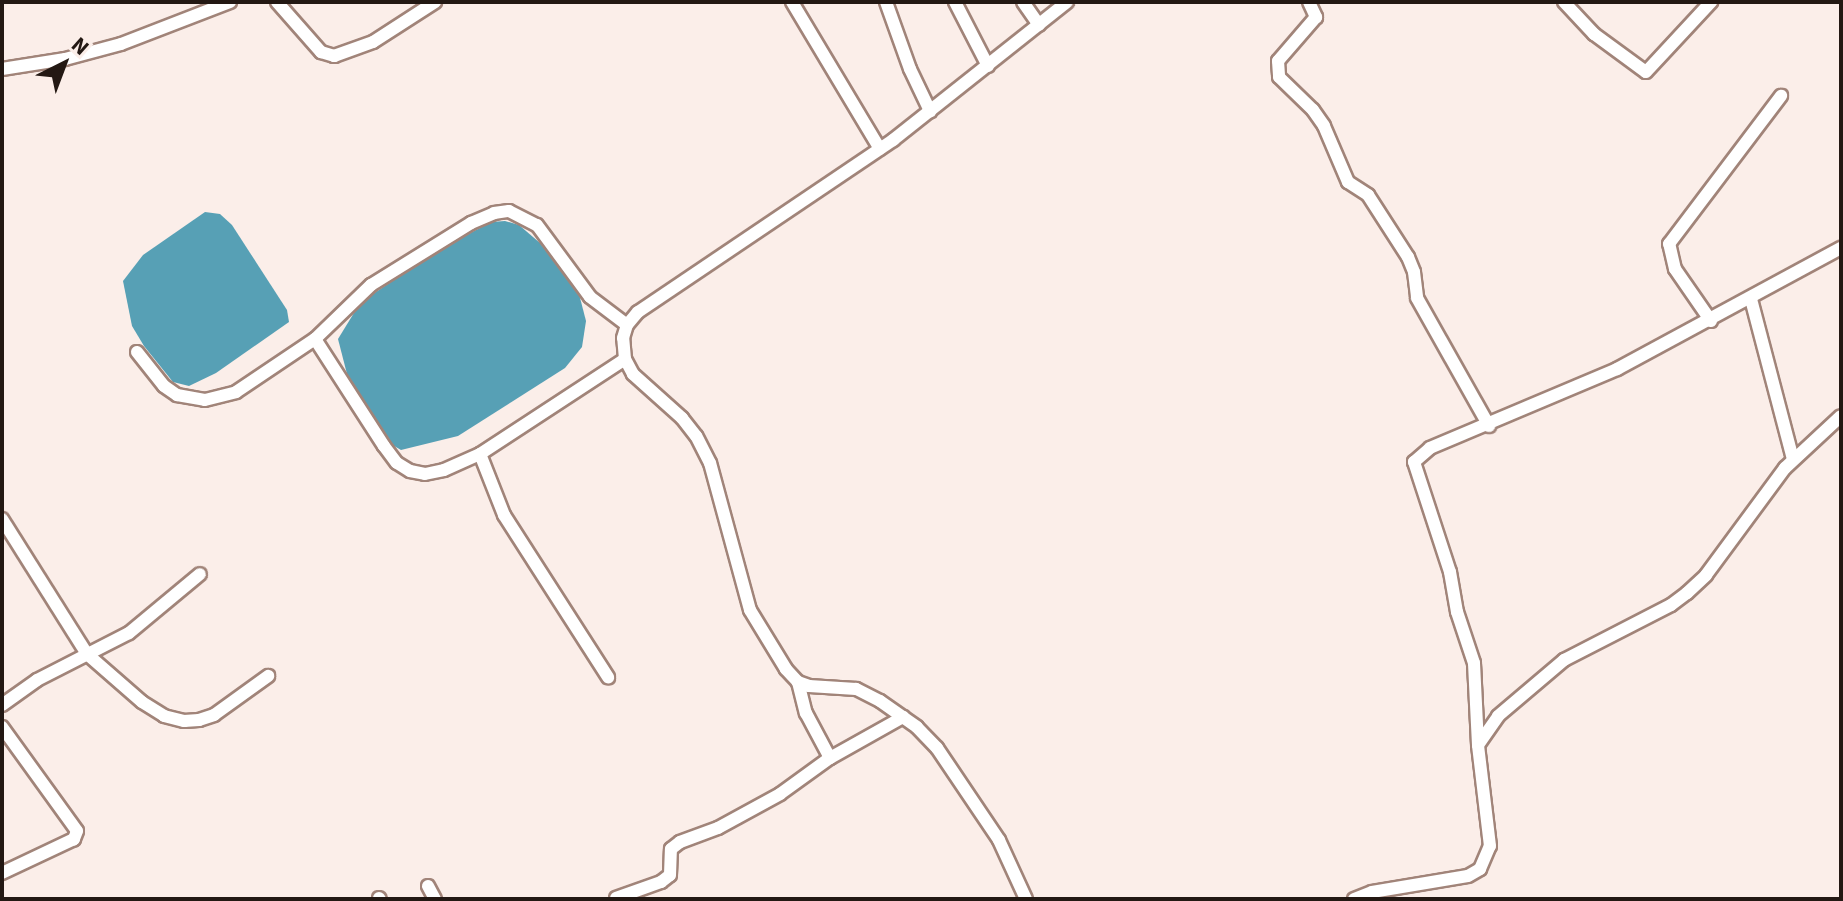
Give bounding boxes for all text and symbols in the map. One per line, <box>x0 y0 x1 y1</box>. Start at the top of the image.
north arrow <box>24 24 104 104</box>
text: N <box>64 29 96 63</box>

